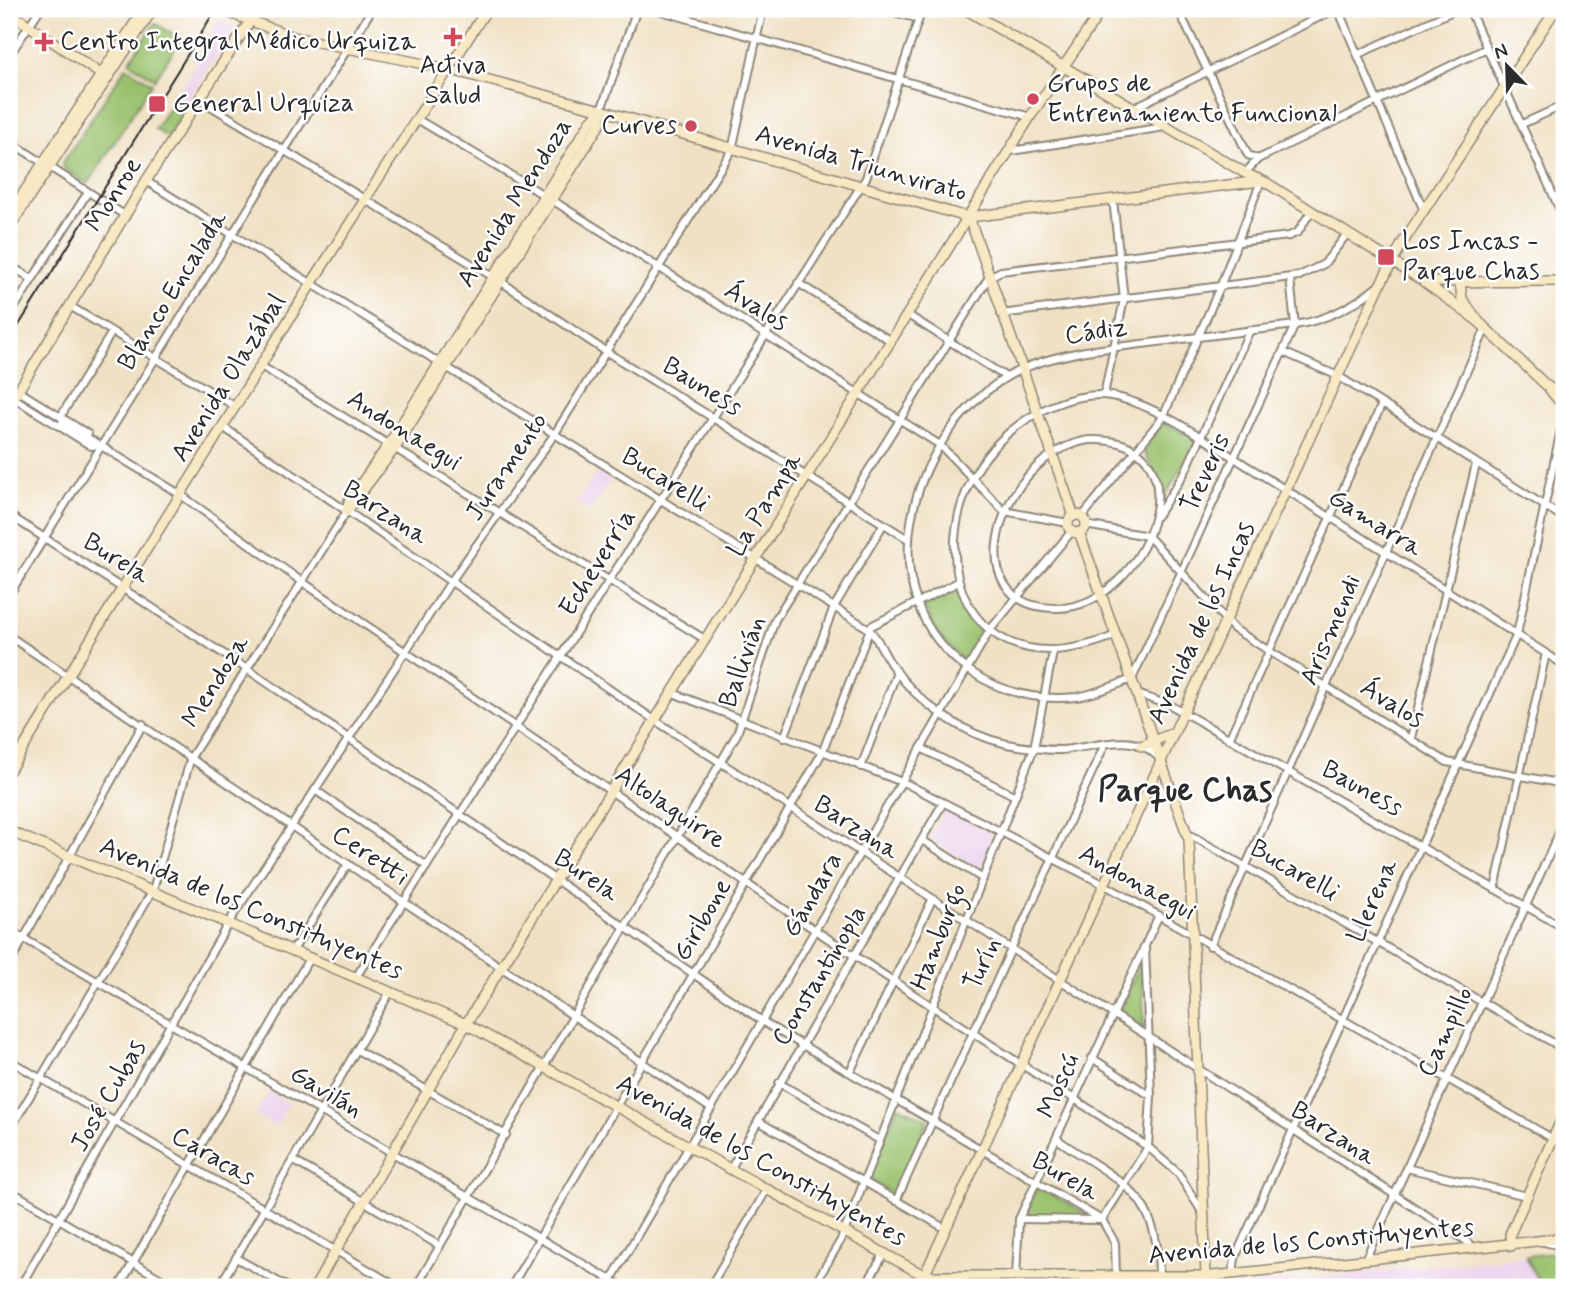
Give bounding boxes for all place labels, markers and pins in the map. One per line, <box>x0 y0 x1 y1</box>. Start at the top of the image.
place label: Centro Integral Médico Urquiza <box>60 25 416 61</box>
marker: Activa Salud <box>443 27 463 47</box>
marker: Centro Integral Médico Urquiza <box>34 32 54 52</box>
place label: Activa Salud <box>419 49 487 113</box>
place label: Grupos de Entrenamiento Funcional <box>1047 67 1337 131</box>
place label: General Urquiza <box>173 87 354 121</box>
marker: Grupos de Entrenamiento Funcional <box>1025 91 1041 107</box>
marker: General Urquiza <box>147 94 167 114</box>
place label: Curves <box>601 109 677 143</box>
marker: Curves <box>683 118 699 134</box>
place label: Los Incas - Parque Chas <box>1402 225 1540 289</box>
marker: Los Incas - Parque Chas <box>1376 247 1396 267</box>

